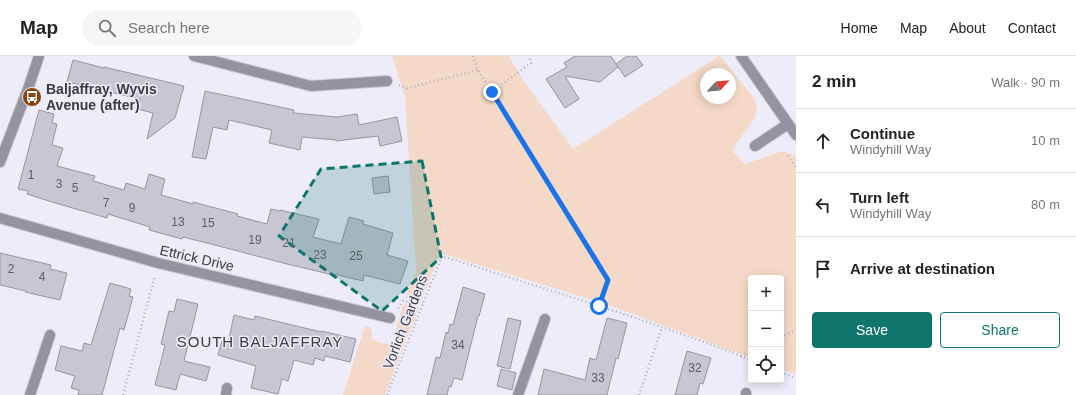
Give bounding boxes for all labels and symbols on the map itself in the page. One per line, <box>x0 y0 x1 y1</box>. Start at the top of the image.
north arrow <box>700 68 736 104</box>
place label: Baljaffray, Wyvis Avenue (after) <box>46 81 157 113</box>
route end <box>483 83 501 101</box>
bus stop icon: Baljaffray, Wyvis Avenue (after) <box>21 86 43 108</box>
house number: 1 <box>28 168 35 182</box>
house number: 3 <box>56 177 63 191</box>
house number: 5 <box>72 181 79 195</box>
house number: 7 <box>103 196 110 210</box>
house number: 9 <box>129 201 136 215</box>
house number: 13 <box>171 215 185 229</box>
house number: 15 <box>201 216 215 230</box>
house number: 19 <box>248 233 262 247</box>
house number: 21 <box>282 236 296 250</box>
street label: Ettrick Drive <box>158 242 236 274</box>
house number: 23 <box>313 248 327 262</box>
house number: 25 <box>349 249 363 263</box>
house number: 2 <box>8 262 15 276</box>
house number: 4 <box>39 270 46 284</box>
street label: Vorlich Gardens <box>380 273 430 371</box>
route start <box>590 297 608 315</box>
district label: SOUTH BALJAFFRAY <box>177 333 343 350</box>
house number: 34 <box>451 338 465 352</box>
house number: 32 <box>688 361 702 375</box>
house number: 33 <box>591 371 605 385</box>

